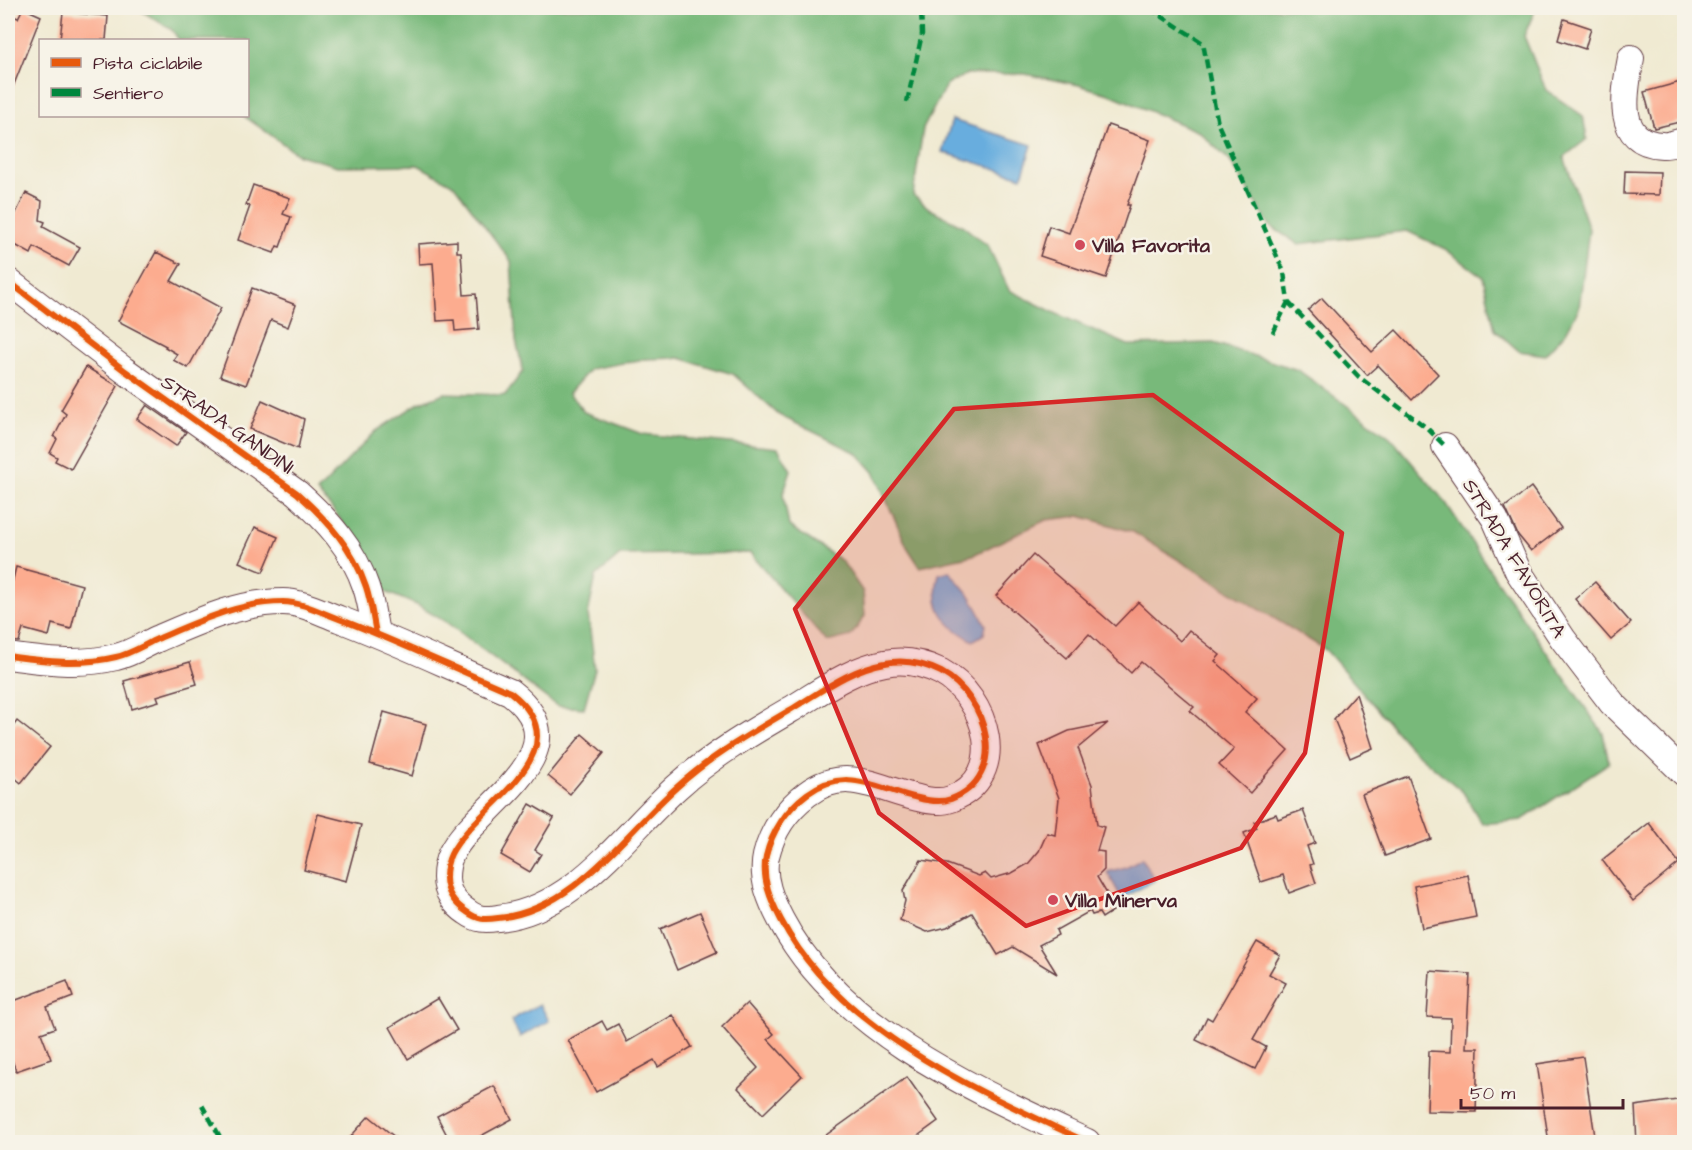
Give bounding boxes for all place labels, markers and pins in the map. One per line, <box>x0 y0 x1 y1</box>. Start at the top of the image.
place label: Villa Favorita <box>1091 232 1211 260</box>
marker: Villa Favorita <box>1073 238 1087 252</box>
place label: Villa Minerva <box>1064 887 1178 915</box>
marker: Villa Minerva <box>1046 893 1060 907</box>

